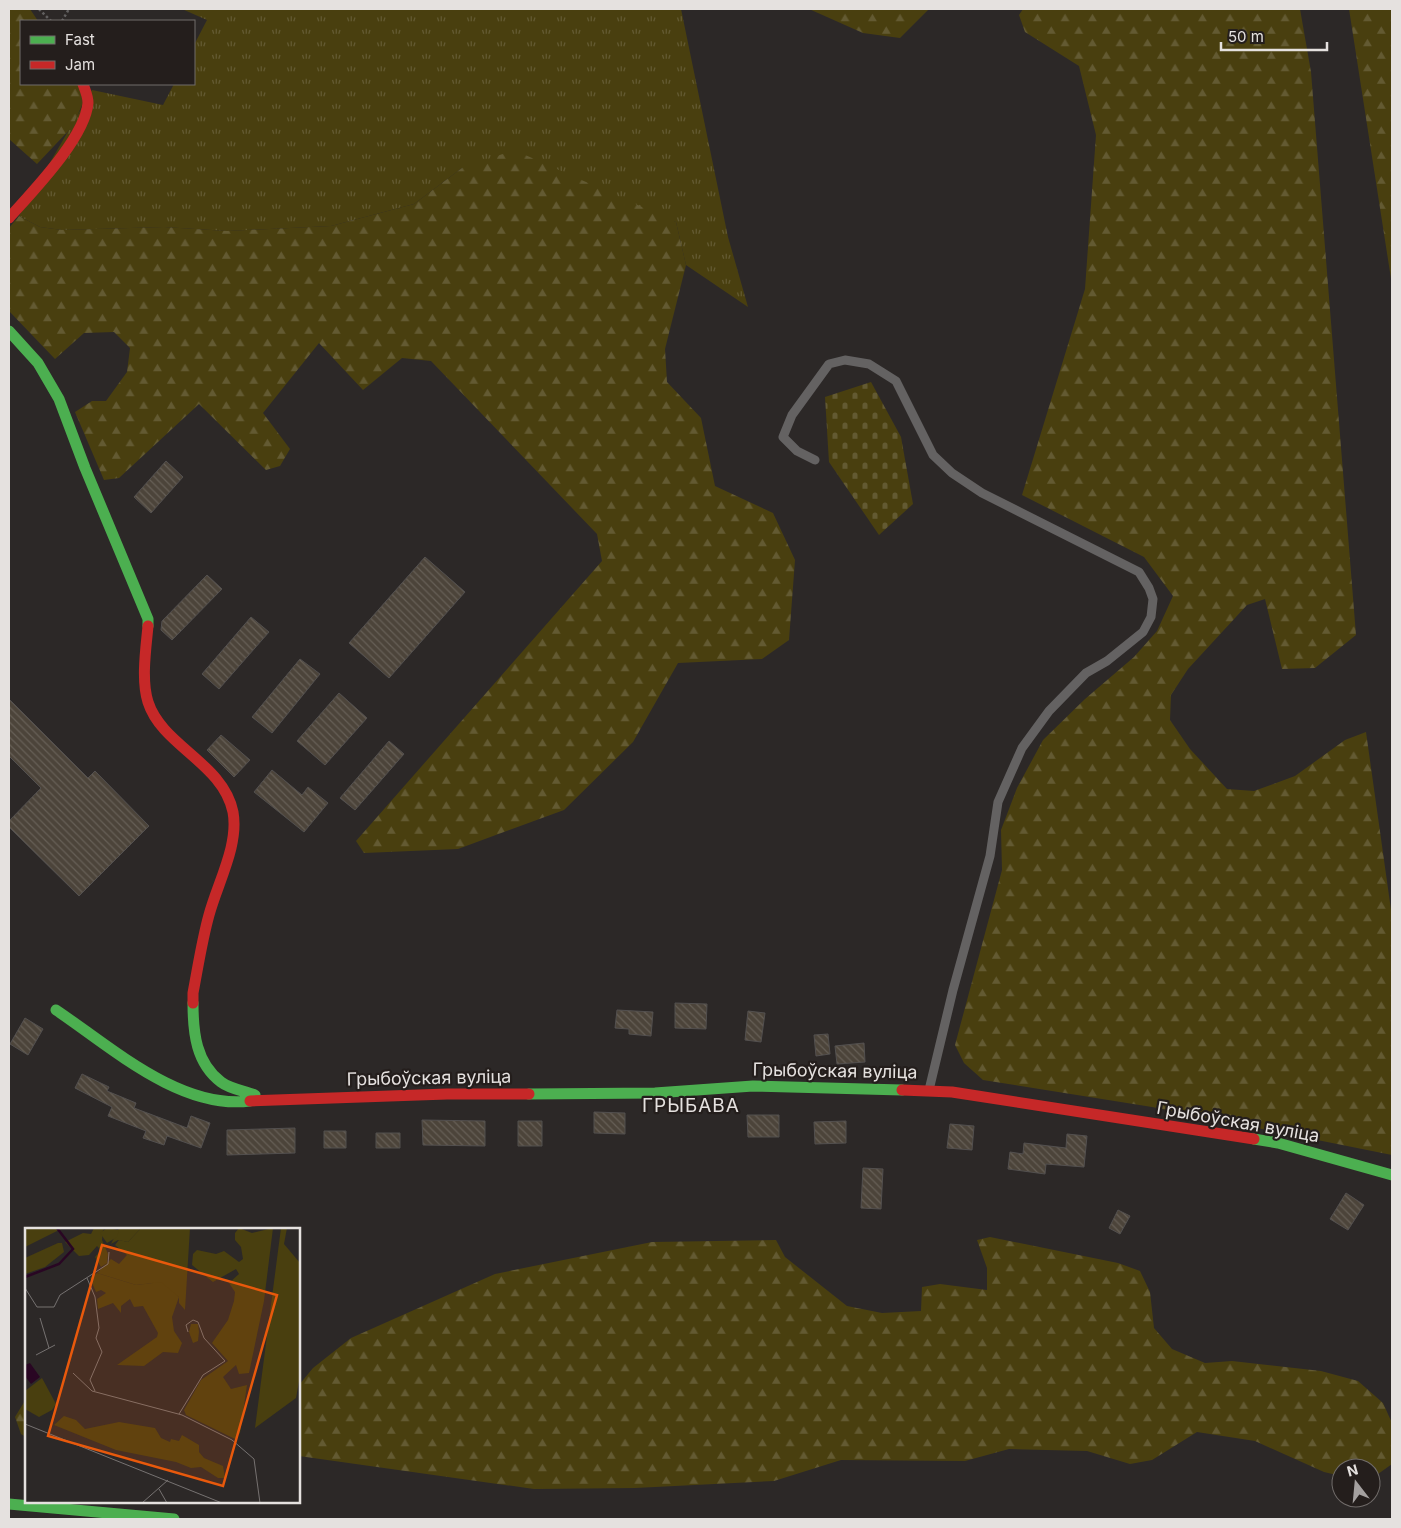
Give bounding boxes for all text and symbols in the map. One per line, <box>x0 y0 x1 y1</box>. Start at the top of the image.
legend <box>20 20 195 85</box>
scale bar <box>1221 20 1327 52</box>
text: 50 m <box>1228 27 1264 46</box>
text: Fast <box>65 30 95 49</box>
text: Jam <box>65 55 95 74</box>
street label: Грыбоўская вуліца <box>752 1059 918 1082</box>
street label: Грыбоўская вуліца <box>346 1066 512 1089</box>
district label: ГРЫБАВА <box>642 1094 740 1117</box>
street label: Грыбоўская вуліца <box>1155 1097 1321 1146</box>
inset map <box>25 1228 300 1503</box>
north arrow <box>1331 1458 1381 1508</box>
text: N <box>1345 1460 1360 1480</box>

